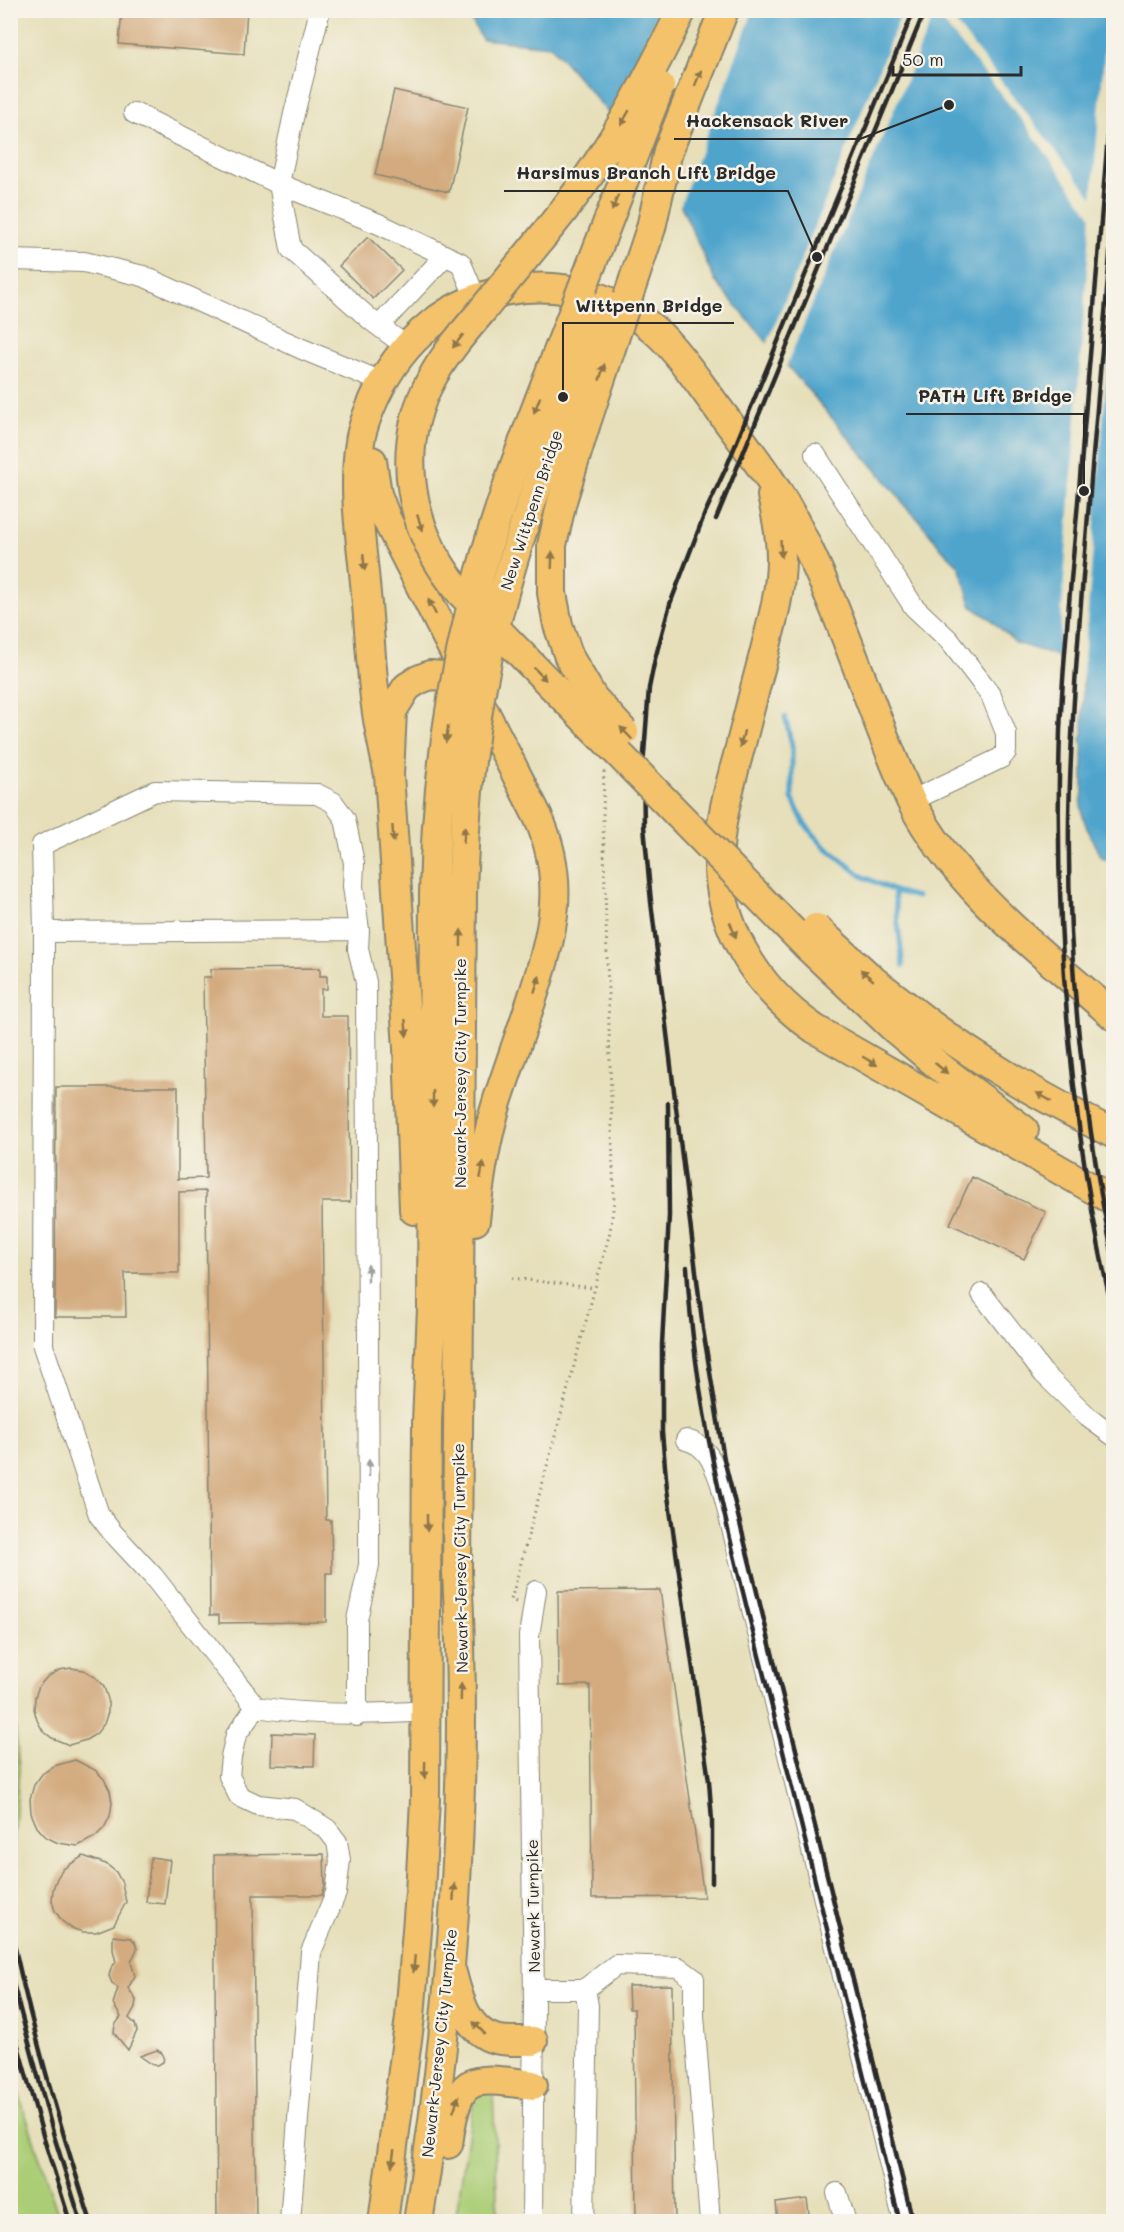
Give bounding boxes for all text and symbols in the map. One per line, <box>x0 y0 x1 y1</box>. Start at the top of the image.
scale bar <box>893 39 1020 77</box>
text: 50 m <box>902 47 944 71</box>
one-way arrow <box>693 68 703 86</box>
callout: Hackensack River <box>674 103 860 139</box>
text: Hackensack River <box>686 108 848 132</box>
one-way arrow <box>620 110 631 126</box>
callout: Harsimus Branch Lift Bridge <box>504 155 788 191</box>
text: Harsimus Branch Lift Bridge <box>516 160 776 184</box>
one-way arrow <box>610 194 619 212</box>
callout: Wittpenn Bridge <box>563 287 734 323</box>
text: Wittpenn Bridge <box>575 293 723 317</box>
one-way arrow <box>452 333 464 348</box>
one-way arrow <box>598 363 607 381</box>
callout: PATH Lift Bridge <box>906 378 1084 414</box>
text: PATH Lift Bridge <box>918 383 1072 407</box>
one-way arrow <box>532 396 542 414</box>
street label: New Wittpenn Bridge <box>495 427 566 593</box>
one-way arrow <box>416 514 425 532</box>
one-way arrow <box>776 539 785 558</box>
one-way arrow <box>547 551 556 570</box>
one-way arrow <box>359 552 368 571</box>
one-way arrow <box>427 599 436 616</box>
one-way arrow <box>533 666 547 680</box>
one-way arrow <box>443 724 452 743</box>
one-way arrow <box>619 727 633 741</box>
one-way arrow <box>737 730 746 748</box>
one-way arrow <box>388 824 398 843</box>
one-way arrow <box>460 825 469 844</box>
one-way arrow <box>729 921 738 939</box>
one-way arrow <box>456 929 466 948</box>
street label: Newark-Jersey City Turnpike <box>449 958 470 1188</box>
one-way arrow <box>860 969 875 982</box>
one-way arrow <box>532 975 542 993</box>
one-way arrow <box>402 1019 411 1038</box>
one-way arrow <box>862 1056 879 1066</box>
one-way arrow <box>933 1061 949 1074</box>
one-way arrow <box>428 1090 438 1109</box>
one-way arrow <box>1036 1092 1053 1102</box>
one-way arrow <box>478 1161 487 1180</box>
one-way arrow <box>363 1263 372 1282</box>
street label: Newark-Jersey City Turnpike <box>447 1443 472 1673</box>
one-way arrow <box>364 1458 374 1477</box>
one-way arrow <box>422 1513 432 1532</box>
one-way arrow <box>456 1682 466 1701</box>
one-way arrow <box>421 1760 430 1779</box>
street label: Newark Turnpike <box>521 1839 544 1973</box>
one-way arrow <box>449 1883 459 1902</box>
street label: Newark-Jersey City Turnpike <box>416 1928 461 2158</box>
one-way arrow <box>410 1955 419 1974</box>
one-way arrow <box>472 2022 486 2036</box>
one-way arrow <box>452 2095 462 2113</box>
one-way arrow <box>388 2149 397 2168</box>

